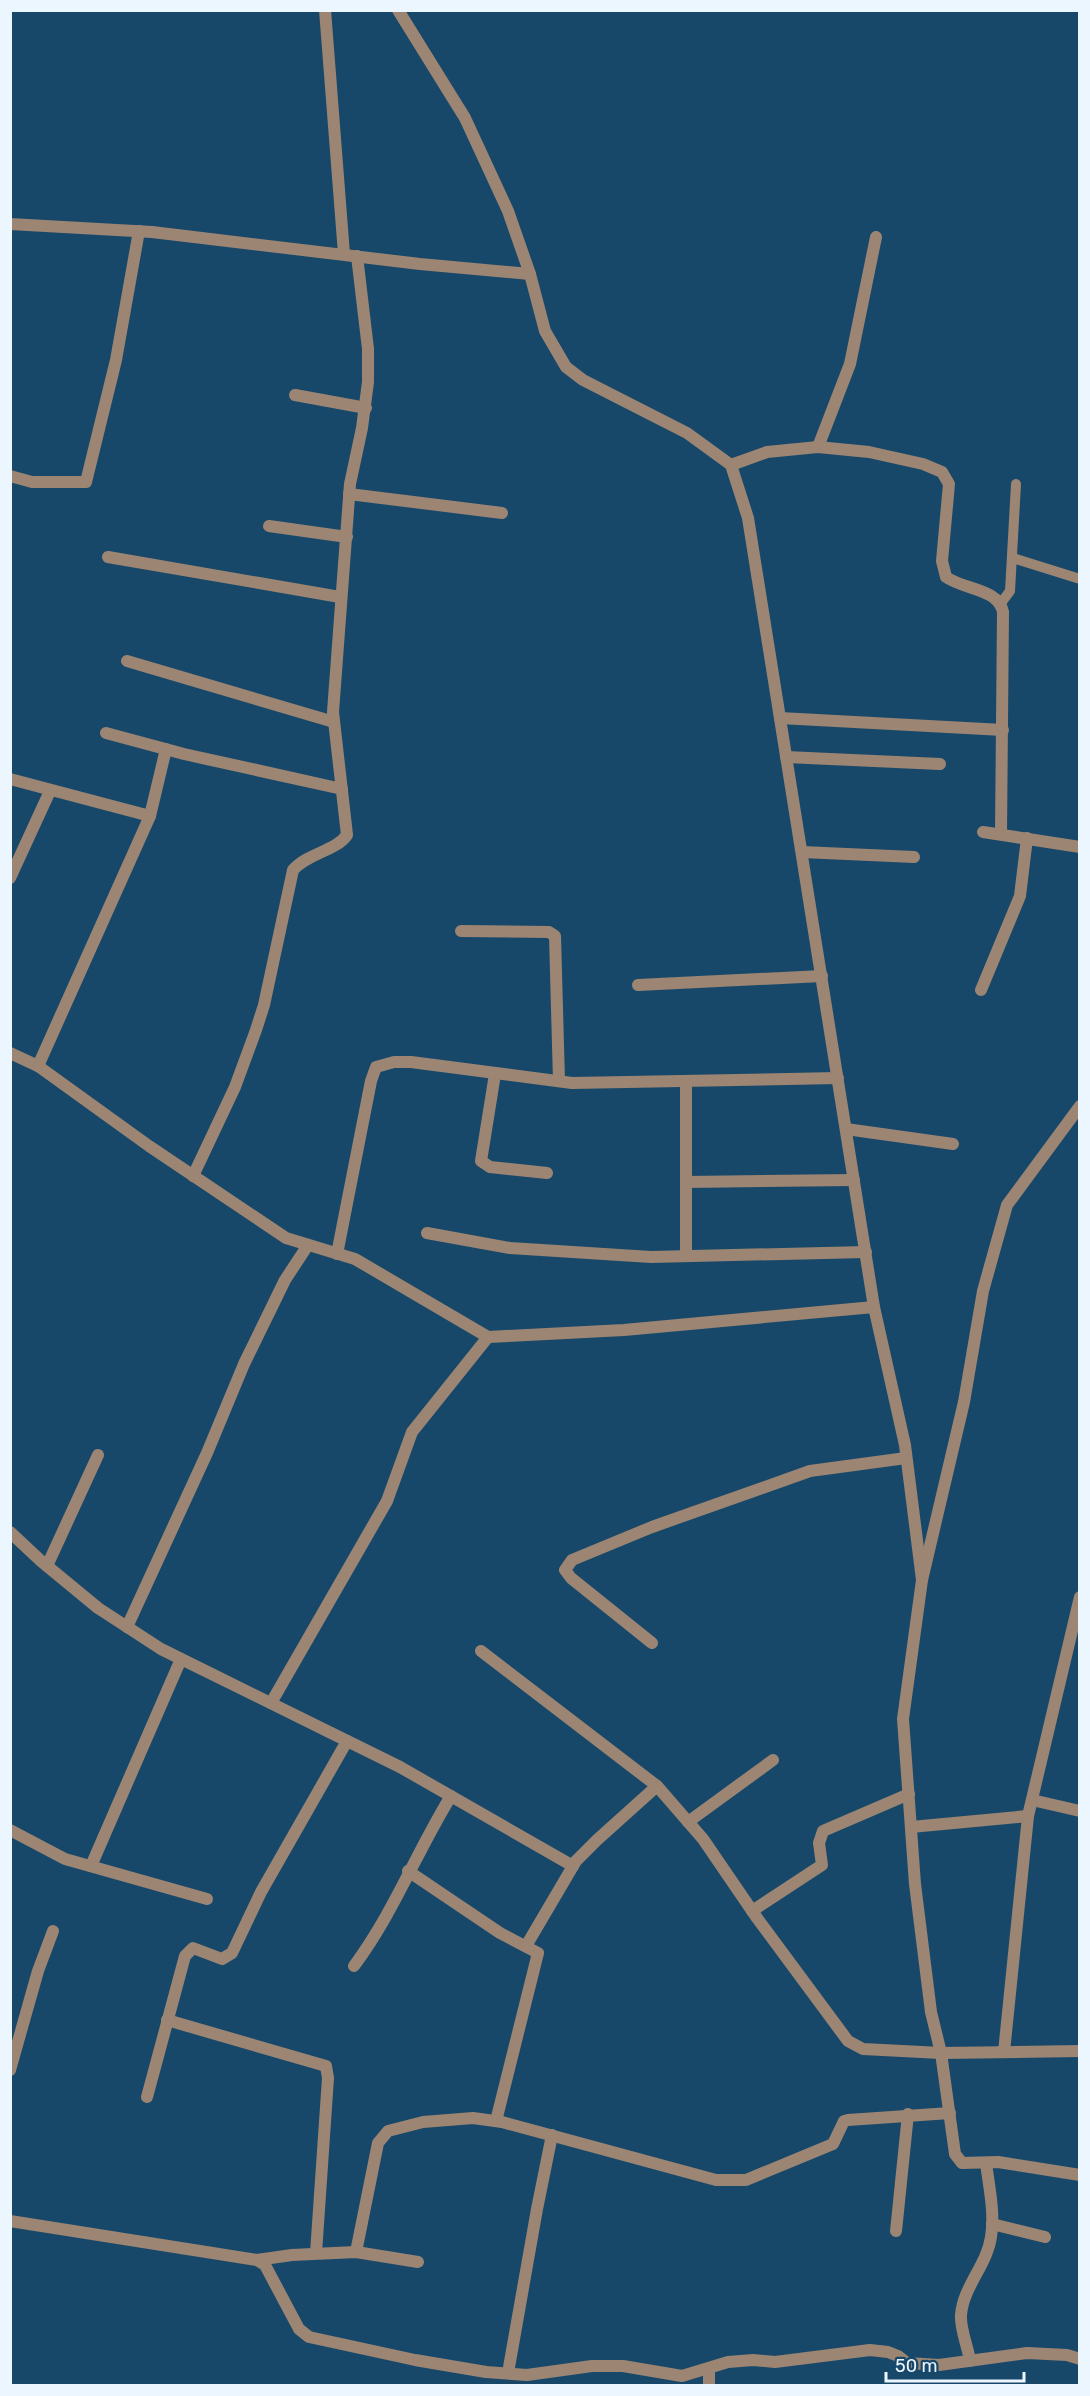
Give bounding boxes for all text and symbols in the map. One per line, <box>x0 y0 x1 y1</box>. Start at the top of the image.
scale bar <box>886 2345 1024 2383</box>
text: 50 m <box>895 2355 938 2377</box>

